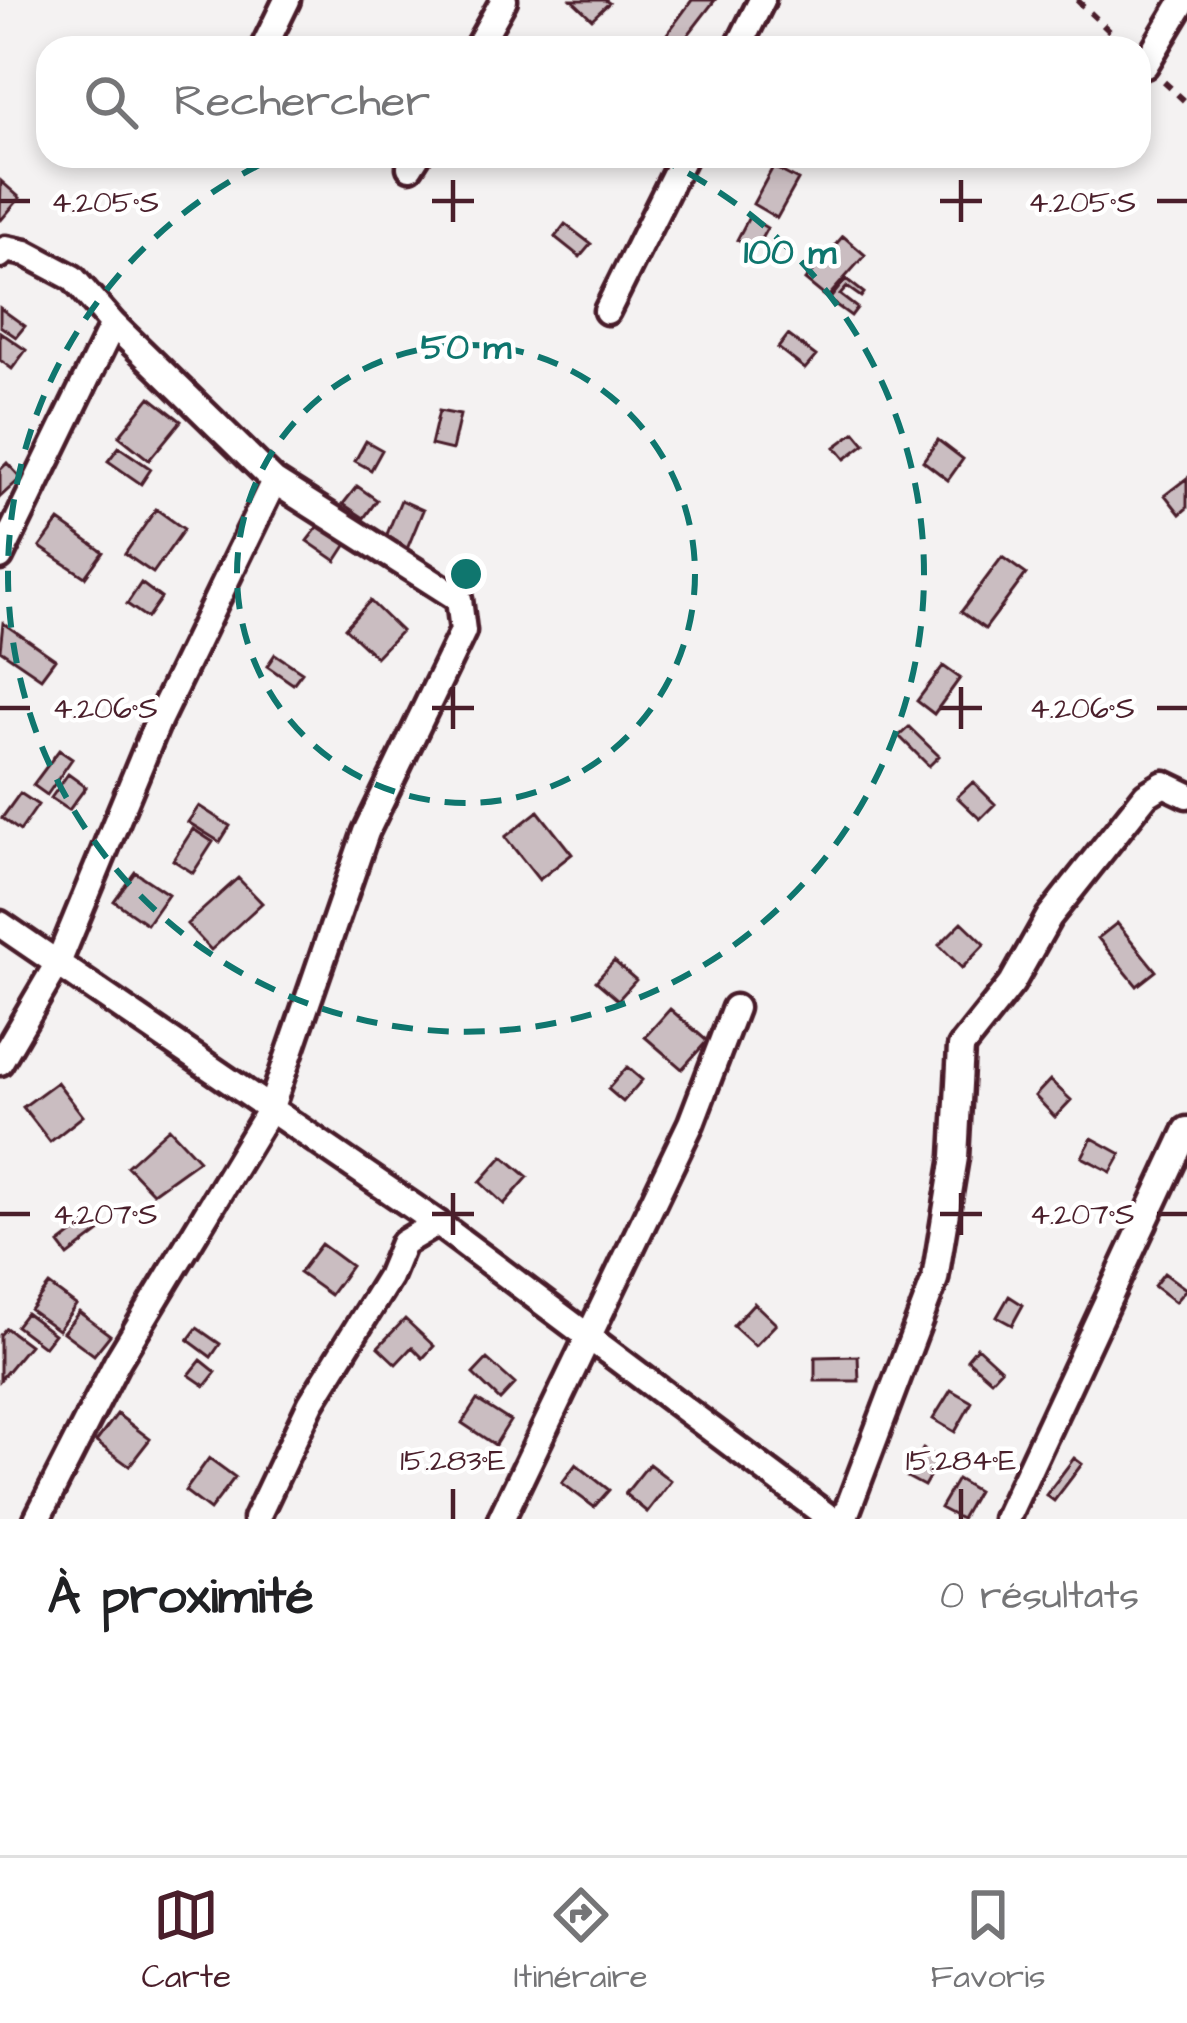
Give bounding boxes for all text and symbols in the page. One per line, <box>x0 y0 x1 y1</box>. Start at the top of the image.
search box <box>36 36 1151 168</box>
icon: search <box>78 69 144 135</box>
text: Rechercher <box>174 71 430 133</box>
text: 4.205°S <box>51 182 159 224</box>
text: 4.205°S <box>1028 182 1136 224</box>
text: 100 m <box>744 227 837 278</box>
text: 50 m <box>421 322 512 373</box>
centre of rings <box>445 553 487 595</box>
text: 4.206°S <box>52 688 158 730</box>
text: 4.206°S <box>1029 688 1135 730</box>
text: 4.207°S <box>52 1194 158 1236</box>
text: 4.207°S <box>1029 1194 1135 1236</box>
text: 15.283°E <box>400 1440 506 1482</box>
text: 15.284°E <box>906 1440 1017 1482</box>
text: À proximité <box>48 1562 314 1633</box>
text: 0 résultats <box>940 1570 1139 1624</box>
tab: Carte <box>141 1882 231 2000</box>
tab: Itinéraire <box>514 1882 648 2000</box>
tab: Favoris <box>930 1882 1046 2000</box>

